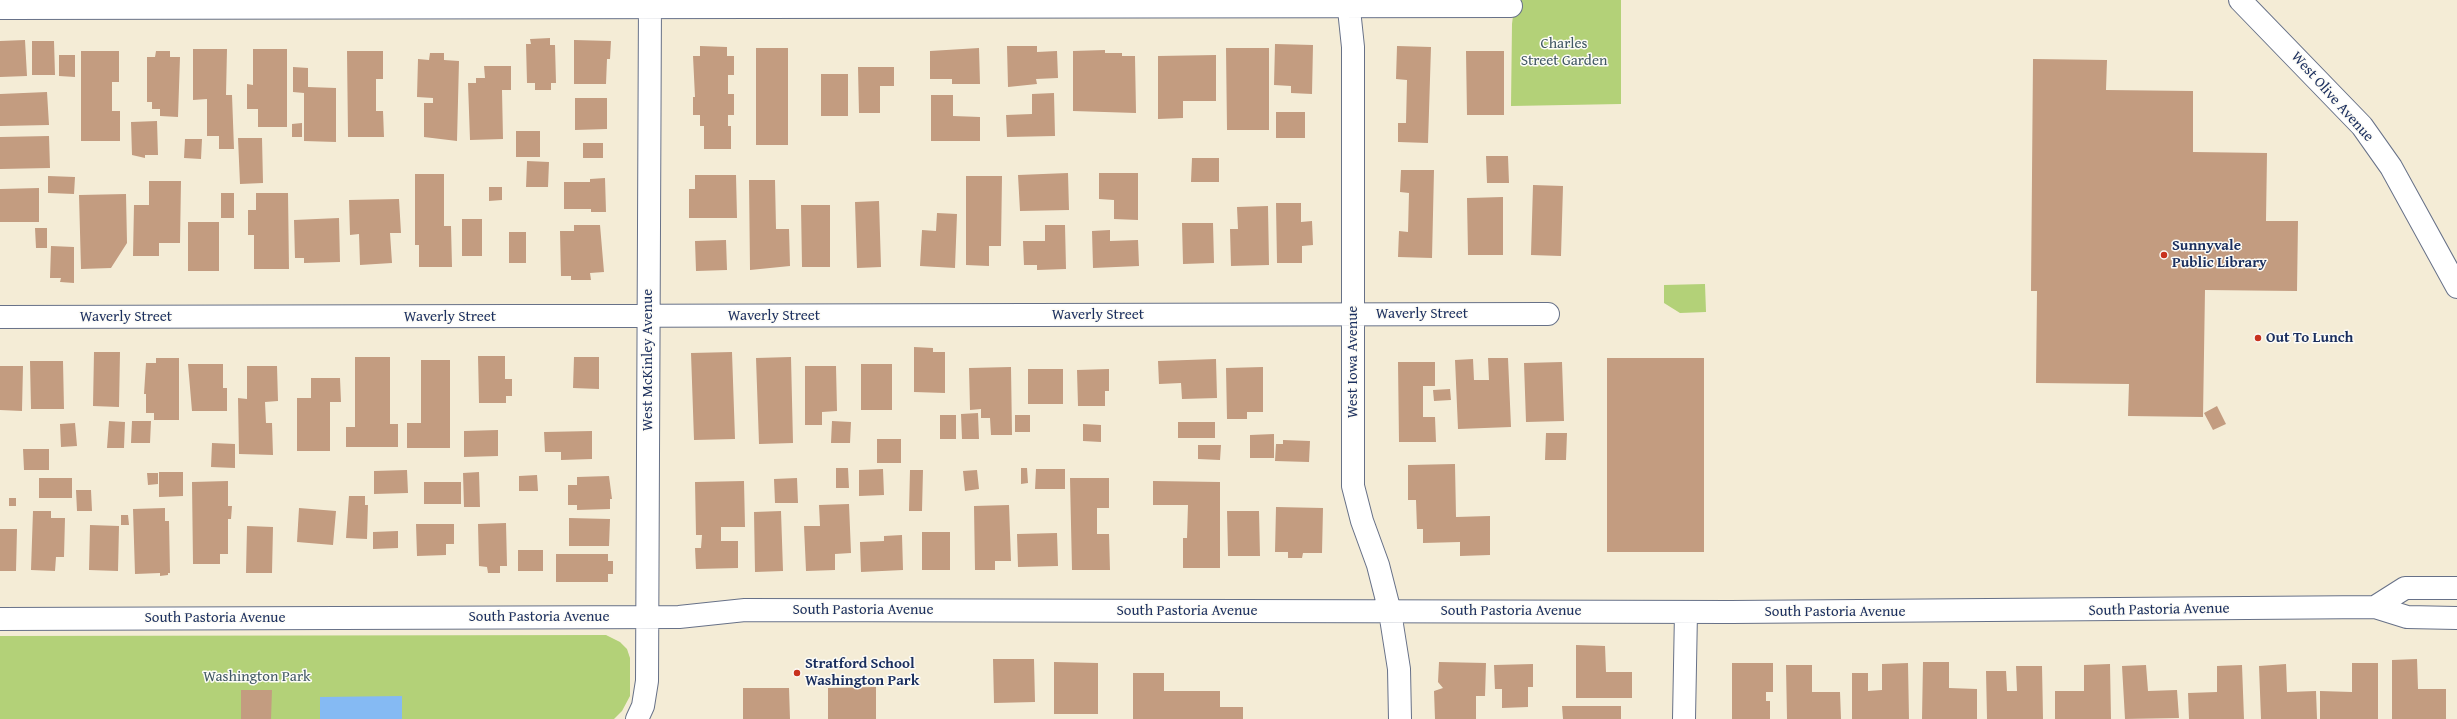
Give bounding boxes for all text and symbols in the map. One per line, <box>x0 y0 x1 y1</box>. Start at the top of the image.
park label: Charles Street Garden <box>1521 35 1607 70</box>
street label: West Olive Avenue <box>2287 48 2377 146</box>
place label: Sunnyvale Public Library <box>2172 237 2267 272</box>
marker: Sunnyvale Public Library <box>2159 250 2169 260</box>
street label: West McKinley Avenue <box>639 289 657 431</box>
street label: Waverly Street <box>1376 305 1468 323</box>
street label: Waverly Street <box>1052 306 1144 324</box>
street label: West Iowa Avenue <box>1344 306 1362 418</box>
street label: Waverly Street <box>728 307 820 325</box>
street label: Waverly Street <box>80 308 172 326</box>
street label: Waverly Street <box>404 308 496 326</box>
place label: Out To Lunch <box>2266 329 2353 347</box>
marker: Out To Lunch <box>2253 333 2263 343</box>
street label: South Pastoria Avenue <box>2088 600 2230 620</box>
street label: South Pastoria Avenue <box>792 601 934 619</box>
street label: South Pastoria Avenue <box>1116 602 1258 620</box>
street label: South Pastoria Avenue <box>1440 602 1582 620</box>
street label: South Pastoria Avenue <box>1764 603 1906 621</box>
street label: South Pastoria Avenue <box>468 608 610 626</box>
street label: South Pastoria Avenue <box>144 609 286 627</box>
place label: Stratford School Washington Park <box>805 655 919 690</box>
park label: Washington Park <box>203 668 311 686</box>
marker: Stratford School Washington Park <box>792 668 802 678</box>

